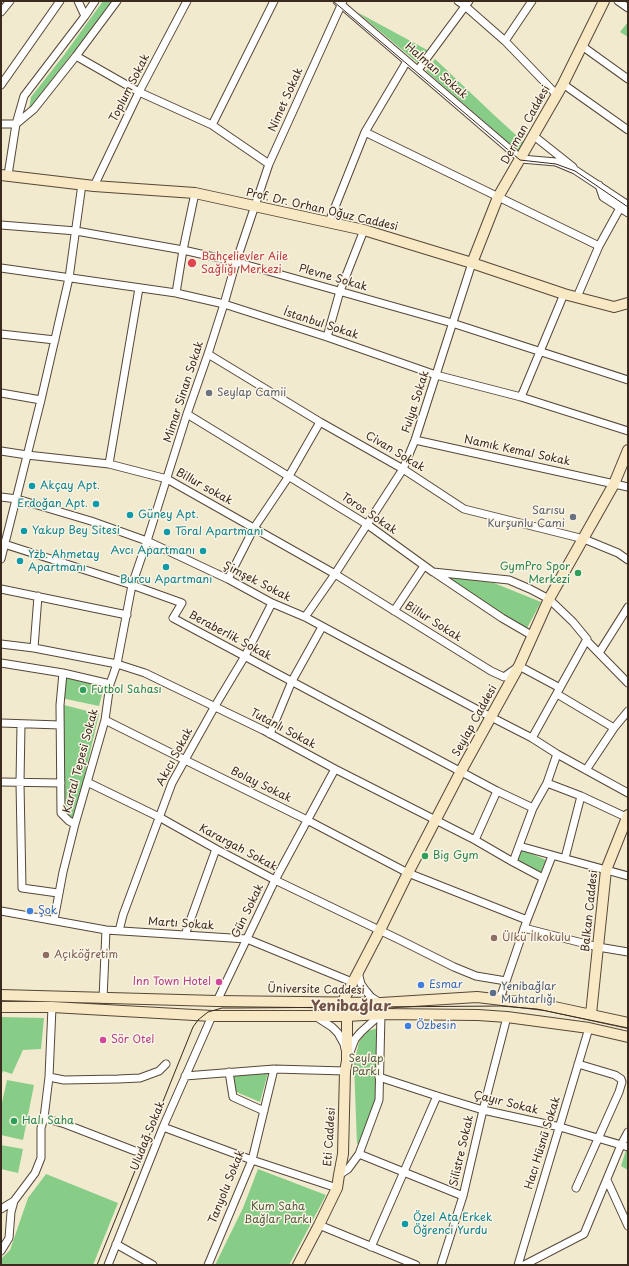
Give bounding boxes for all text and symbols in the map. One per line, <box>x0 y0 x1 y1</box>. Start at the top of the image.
street label: Halman Sokak <box>402 40 470 102</box>
street label: Toplum Sokak <box>107 52 153 124</box>
street label: Nimet Sokak <box>266 66 306 134</box>
street label: Derman Caddesi <box>499 83 553 167</box>
street label: Prof. Dr. Orhan Oğuz Caddesi <box>245 186 399 234</box>
place label: Bahçelievler Aile Sağlığı Merkezi <box>201 250 288 276</box>
marker: Bahçelievler Aile Sağlığı Merkezi <box>186 257 198 269</box>
street label: Plevne Sokak <box>297 262 369 294</box>
street label: İstanbul Sokak <box>282 306 360 342</box>
street label: Mimar Sinan Sokak <box>161 340 207 444</box>
street label: Fulya Sokak <box>400 369 432 435</box>
place label: Seylap Camii <box>217 386 286 400</box>
marker: Seylap Camii <box>204 388 214 398</box>
street label: Civan Sokak <box>363 429 427 475</box>
street label: Namık Kemal Sokak <box>463 433 571 469</box>
street label: Billur sokak <box>173 466 235 508</box>
place label: Akçay Apt. <box>40 479 100 493</box>
marker: Akçay Apt. <box>27 481 37 491</box>
street label: Toros Sokak <box>339 491 399 537</box>
place label: Erdoğan Apt. <box>17 497 88 511</box>
marker: Erdoğan Apt. <box>91 499 101 509</box>
place label: Sarısu Kurşunlu Cami <box>488 504 565 530</box>
place label: Güney Apt. <box>138 508 199 522</box>
marker: Güney Apt. <box>125 510 135 520</box>
marker: Sarısu Kurşunlu Cami <box>568 512 578 522</box>
place label: Yakup Bey Sitesi <box>32 524 120 538</box>
place label: Töral Apartmanı <box>175 525 263 539</box>
marker: Yakup Bey Sitesi <box>19 526 29 536</box>
marker: Töral Apartmanı <box>162 527 172 537</box>
place label: Avcı Apartmanı <box>110 544 195 558</box>
marker: Avcı Apartmanı <box>198 546 208 556</box>
place label: Yzb. Ahmetay Apartmanı <box>28 548 99 574</box>
marker: Yzb. Ahmetay Apartmanı <box>15 556 25 566</box>
street label: Şimşek Sokak <box>221 559 293 605</box>
place label: GymPro Spor Merkezi <box>500 560 570 586</box>
marker: Burcu Apartmanı <box>161 562 171 572</box>
marker: GymPro Spor Merkezi <box>573 568 583 578</box>
place label: Burcu Apartmanı <box>120 573 212 587</box>
street label: Billur Sokak <box>402 599 464 645</box>
street label: Beraberlik Sokak <box>186 609 274 663</box>
place label: Futbol Sahası <box>91 683 162 697</box>
street label: Seylap Caddesi <box>450 683 500 759</box>
marker: Futbol Sahası <box>78 685 88 695</box>
street label: Tutanlı Sokak <box>248 706 318 752</box>
street label: Kartal Tepesi Sokak <box>61 707 101 815</box>
street label: Akıcı Sokak <box>154 726 196 788</box>
street label: Bolay Sokak <box>228 765 294 805</box>
street label: Karargah Sokak <box>197 822 279 874</box>
place label: Big Gym <box>433 849 479 863</box>
marker: Big Gym <box>420 851 430 861</box>
street label: Balkan Caddesi <box>579 869 601 953</box>
street label: Gün Sokak <box>229 882 267 940</box>
place label: Şok <box>38 904 58 918</box>
marker: Şok <box>25 906 35 916</box>
street label: Martı Sokak <box>147 915 215 933</box>
place label: Ülkü İlkokulu <box>502 931 571 945</box>
marker: Ülkü İlkokulu <box>489 933 499 943</box>
place label: Açıköğretim <box>54 948 118 962</box>
marker: Açıköğretim <box>41 950 51 960</box>
place label: Inn Town Hotel <box>133 975 211 989</box>
marker: Inn Town Hotel <box>214 977 224 987</box>
place label: Esmar <box>429 978 463 992</box>
marker: Esmar <box>416 980 426 990</box>
place label: Yenibağlar Muhtarlığı <box>501 980 556 1006</box>
street label: Üniversite Caddesi <box>267 983 365 997</box>
marker: Yenibağlar Muhtarlığı <box>488 988 498 998</box>
district label: Yenibağlar <box>311 998 391 1016</box>
place label: Özbesin <box>416 1019 456 1033</box>
marker: Özbesin <box>403 1021 413 1031</box>
place label: Sör Otel <box>111 1033 154 1047</box>
marker: Sör Otel <box>98 1035 108 1045</box>
park label: Seylap Parkı <box>349 1052 383 1078</box>
street label: Çayır Sokak <box>472 1089 540 1117</box>
street label: Hacı Hüsnü Sokak <box>523 1095 563 1191</box>
street label: Uludağ Sokak <box>128 1099 168 1173</box>
street label: Eti Caddesi <box>321 1107 339 1167</box>
place label: Halı Saha <box>22 1114 74 1128</box>
street label: Silistre Sokak <box>447 1114 477 1188</box>
marker: Halı Saha <box>9 1116 19 1126</box>
street label: Tanyolu Sokak <box>206 1148 248 1226</box>
park label: Kum Saha Bağlar Parkı <box>244 1200 312 1226</box>
place label: Özel Ata Erkek Öğrenci Yurdu <box>413 1211 492 1237</box>
marker: Özel Ata Erkek Öğrenci Yurdu <box>400 1219 410 1229</box>

